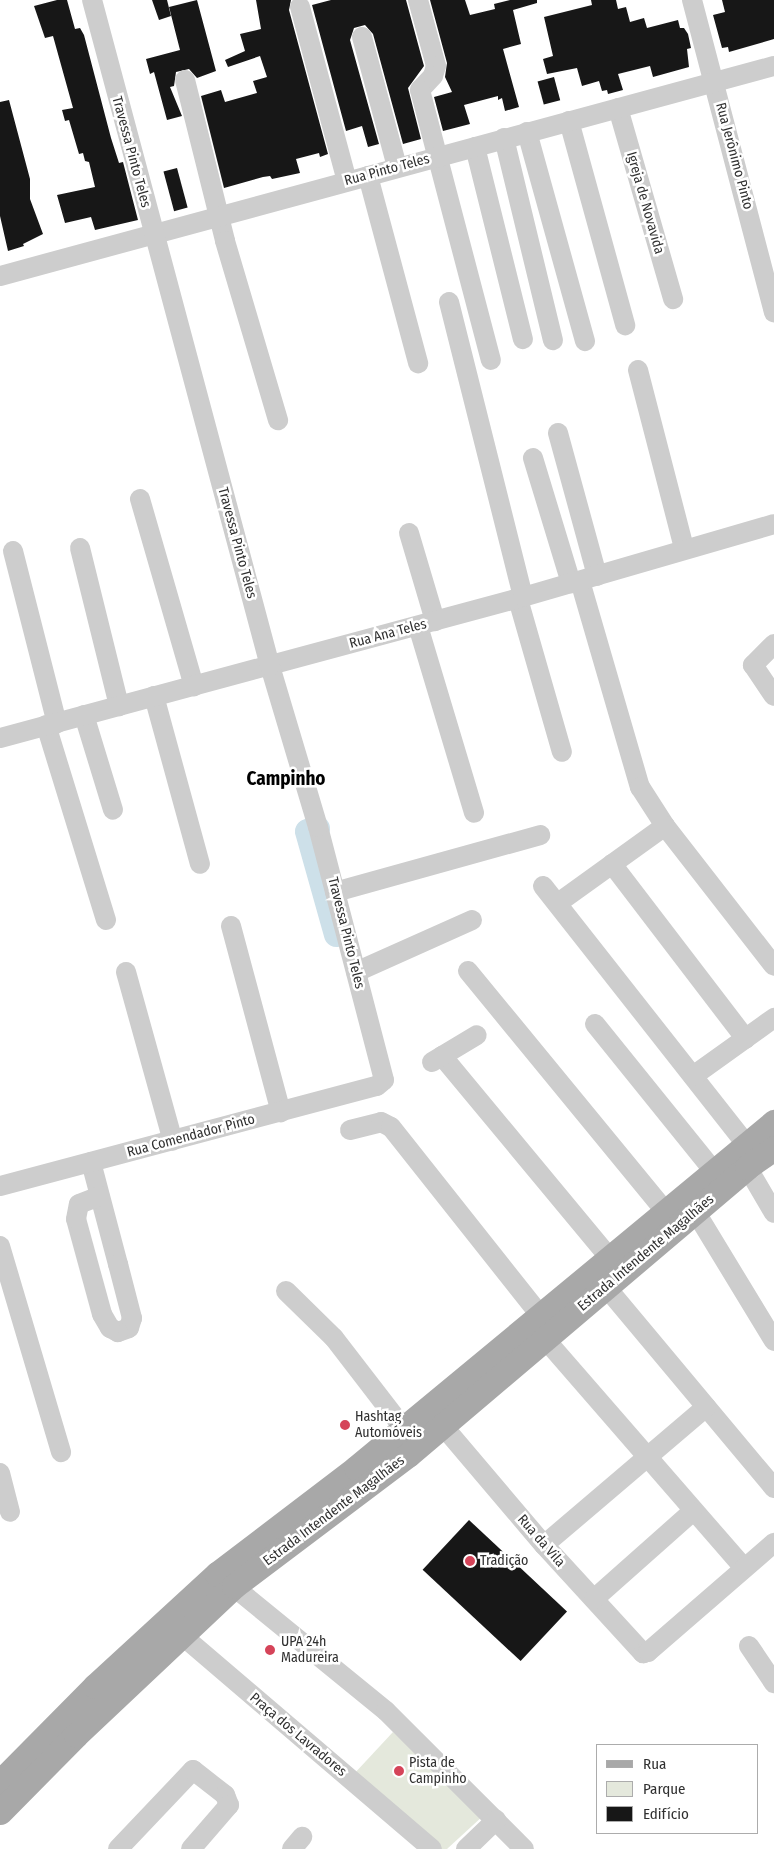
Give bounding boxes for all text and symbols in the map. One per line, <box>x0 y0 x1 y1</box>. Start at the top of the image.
street label: Travessa Pinto Teles <box>108 95 154 209</box>
street label: Rua Jerônimo Pinto <box>712 101 756 211</box>
street label: Igreja de Novavida <box>622 150 668 256</box>
street label: Rua Pinto Teles <box>343 151 431 189</box>
street label: Travessa Pinto Teles <box>214 486 260 600</box>
street label: Rua Ana Teles <box>348 616 428 652</box>
district label: Campinho <box>246 768 326 790</box>
street label: Travessa Pinto Teles <box>324 875 368 991</box>
street label: Rua Comendador Pinto <box>125 1111 257 1161</box>
street label: Estrada Intendente Magalhães <box>574 1191 718 1315</box>
place label: Hashtag Automóveis <box>355 1409 422 1441</box>
marker: Hashtag Automóveis <box>339 1419 351 1431</box>
street label: Estrada Intendente Magalhães <box>260 1452 408 1570</box>
street label: Rua da Vila <box>514 1511 568 1571</box>
place label: Tradição <box>480 1553 528 1569</box>
marker: Tradição <box>464 1555 476 1567</box>
place label: UPA 24h Madureira <box>281 1634 339 1666</box>
marker: UPA 24h Madureira <box>263 1643 277 1657</box>
street label: Praça dos Lavradores <box>246 1690 350 1780</box>
legend <box>596 1744 759 1834</box>
place label: Pista de Campinho <box>409 1755 467 1788</box>
text: Rua <box>643 1755 666 1773</box>
marker: Pista de Campinho <box>393 1765 405 1777</box>
text: Parque <box>643 1780 686 1798</box>
text: Edifício <box>643 1805 689 1823</box>

